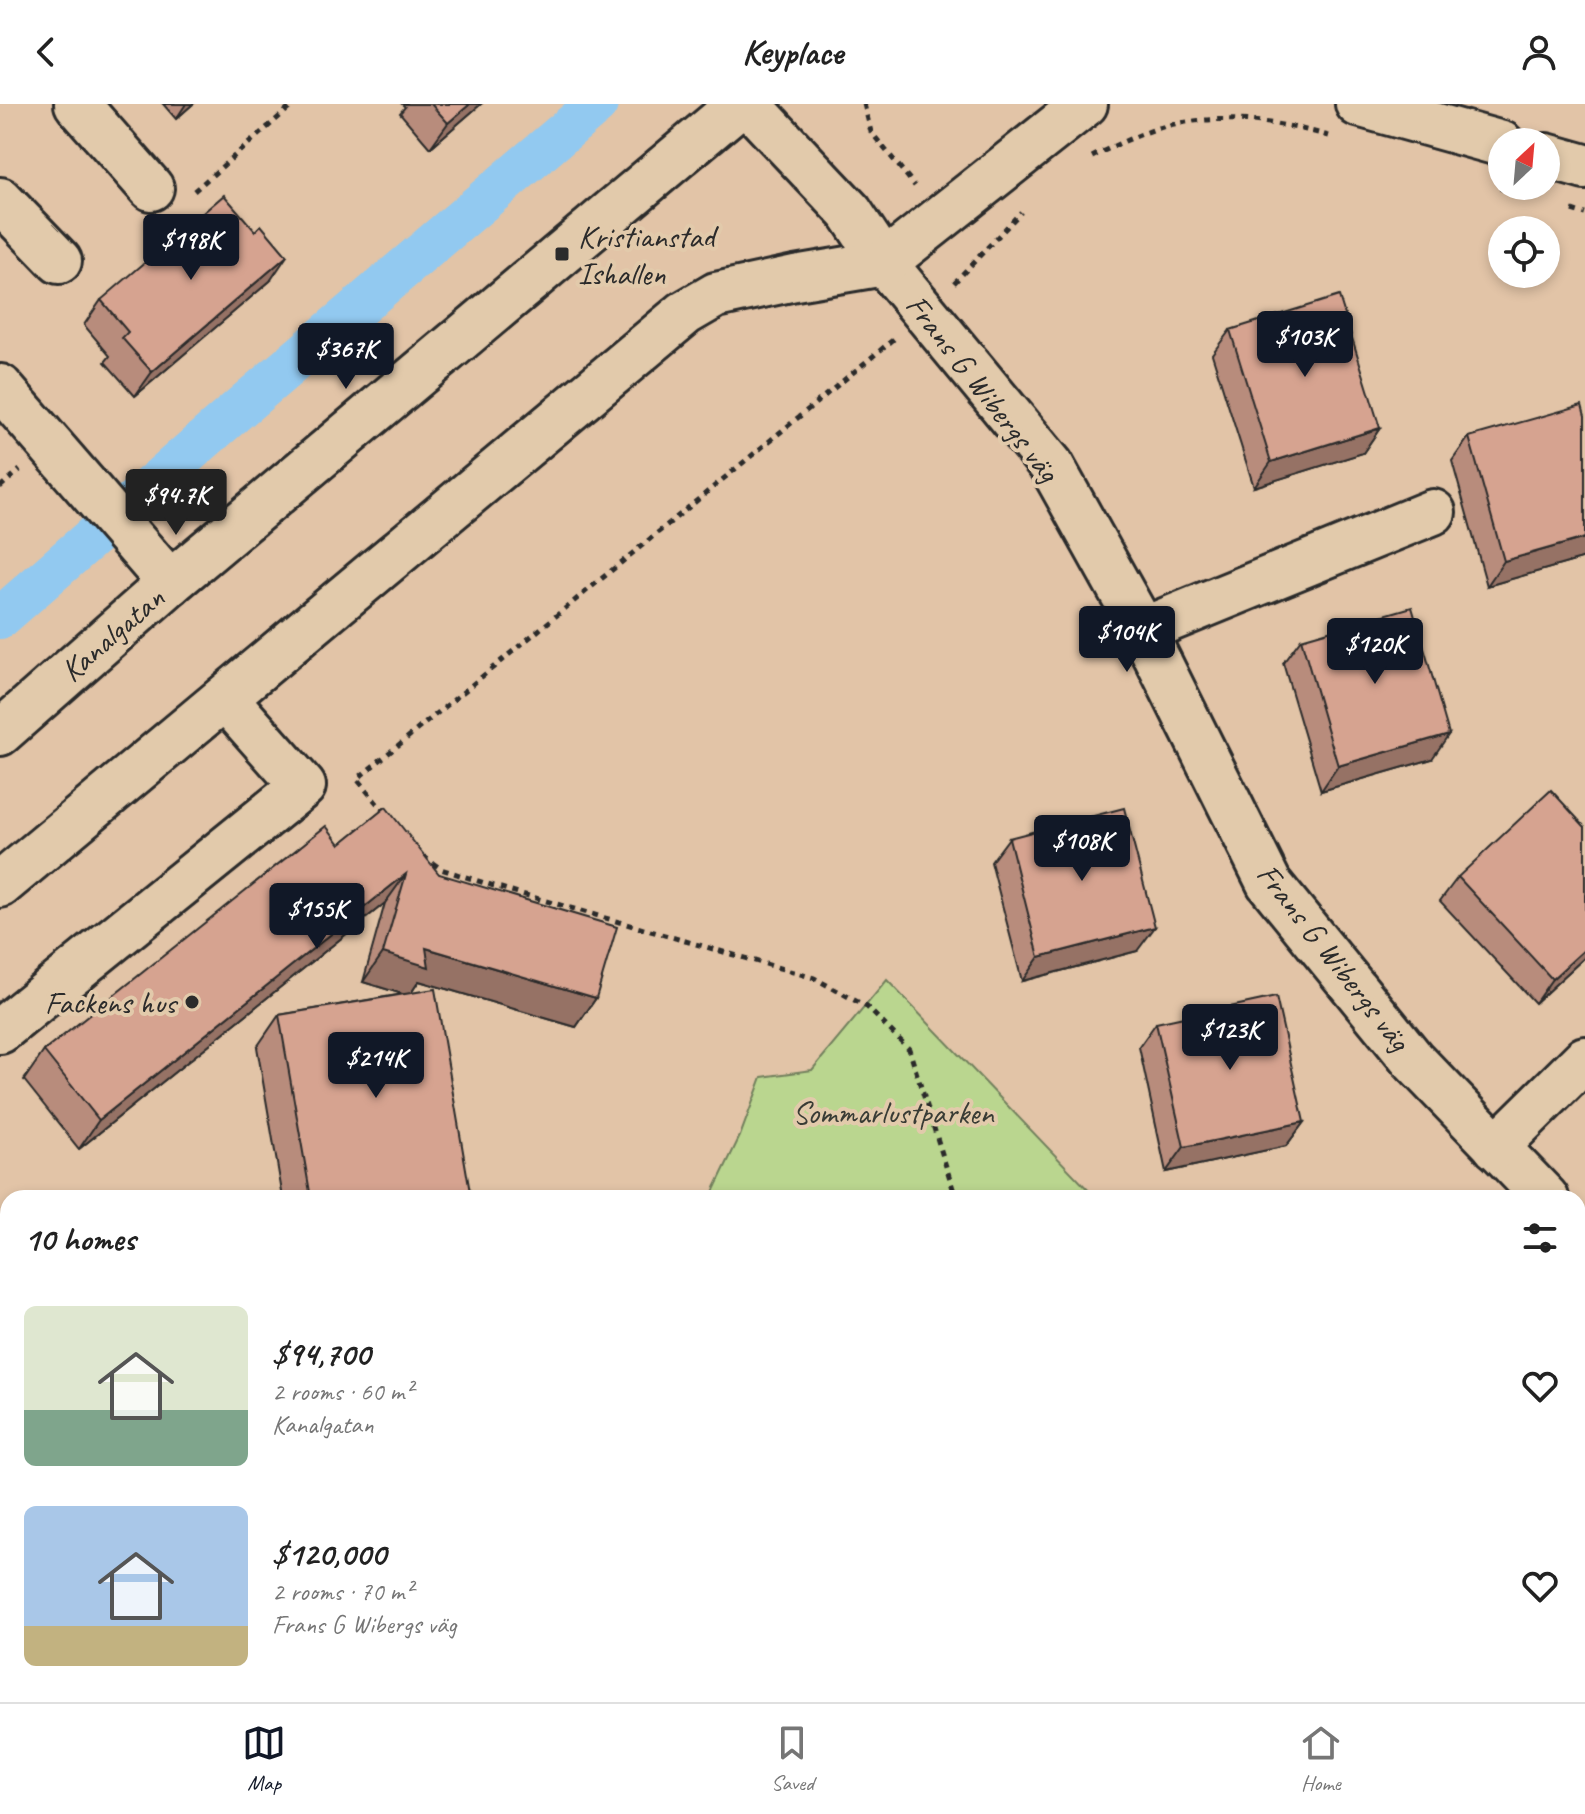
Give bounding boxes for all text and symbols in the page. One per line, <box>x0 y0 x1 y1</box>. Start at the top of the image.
text: Keyplace <box>742 29 843 75</box>
icon: back <box>24 30 68 74</box>
icon: person <box>1517 30 1561 74</box>
north arrow <box>1488 128 1560 200</box>
map controls <box>1488 128 1560 288</box>
pin: $198K <box>135 214 247 282</box>
place label: Kristianstad Ishallen <box>578 216 719 294</box>
button: locate <box>1488 216 1560 288</box>
text: $198K <box>161 223 221 256</box>
marker: Kristianstad Ishallen <box>553 245 571 263</box>
street label: Frans G Wibergs väg <box>897 286 1070 492</box>
pin: $103K <box>1249 311 1361 379</box>
text: $103K <box>1275 320 1335 353</box>
pin: $367K <box>290 323 402 391</box>
text: $367K <box>316 332 376 365</box>
pin: $94.7K <box>111 469 241 537</box>
text: $94.7K <box>144 478 208 511</box>
street label: Kanalgatan <box>52 578 173 691</box>
pin: $104K <box>1071 606 1183 674</box>
text: $104K <box>1097 615 1157 648</box>
pin: $120K <box>1319 618 1431 686</box>
text: $120K <box>1345 627 1405 660</box>
pin: $108K <box>1026 815 1138 883</box>
text: $108K <box>1052 824 1112 857</box>
street label: Frans G Wibergs väg <box>1248 855 1421 1061</box>
pin: $155K <box>261 883 373 951</box>
text: $155K <box>287 892 347 925</box>
place label: Fackens hus <box>45 982 179 1023</box>
marker: Fackens hus <box>183 993 201 1011</box>
pin: $123K <box>1174 1004 1286 1072</box>
text: $123K <box>1200 1013 1260 1046</box>
pin: $214K <box>320 1032 432 1100</box>
text: $214K <box>346 1041 406 1074</box>
park label: Sommarlustparken <box>792 1092 995 1133</box>
icon: filters <box>1518 1216 1562 1260</box>
text: 10 homes <box>24 1217 135 1260</box>
text: $94,700 <box>272 1332 370 1375</box>
icon: home <box>88 1338 184 1434</box>
icon: heart <box>1518 1364 1562 1408</box>
text: 2 rooms · 60 m² <box>272 1375 413 1408</box>
text: Kanalgatan <box>272 1408 373 1441</box>
text: $120,000 <box>272 1532 386 1575</box>
icon: home <box>88 1538 184 1634</box>
icon: heart <box>1518 1564 1562 1608</box>
text: 2 rooms · 70 m² <box>272 1575 413 1608</box>
text: Frans G Wibergs väg <box>272 1608 457 1641</box>
tab: Map <box>242 1721 286 1797</box>
tab: Saved <box>770 1721 814 1797</box>
tab: Home <box>1299 1721 1343 1797</box>

